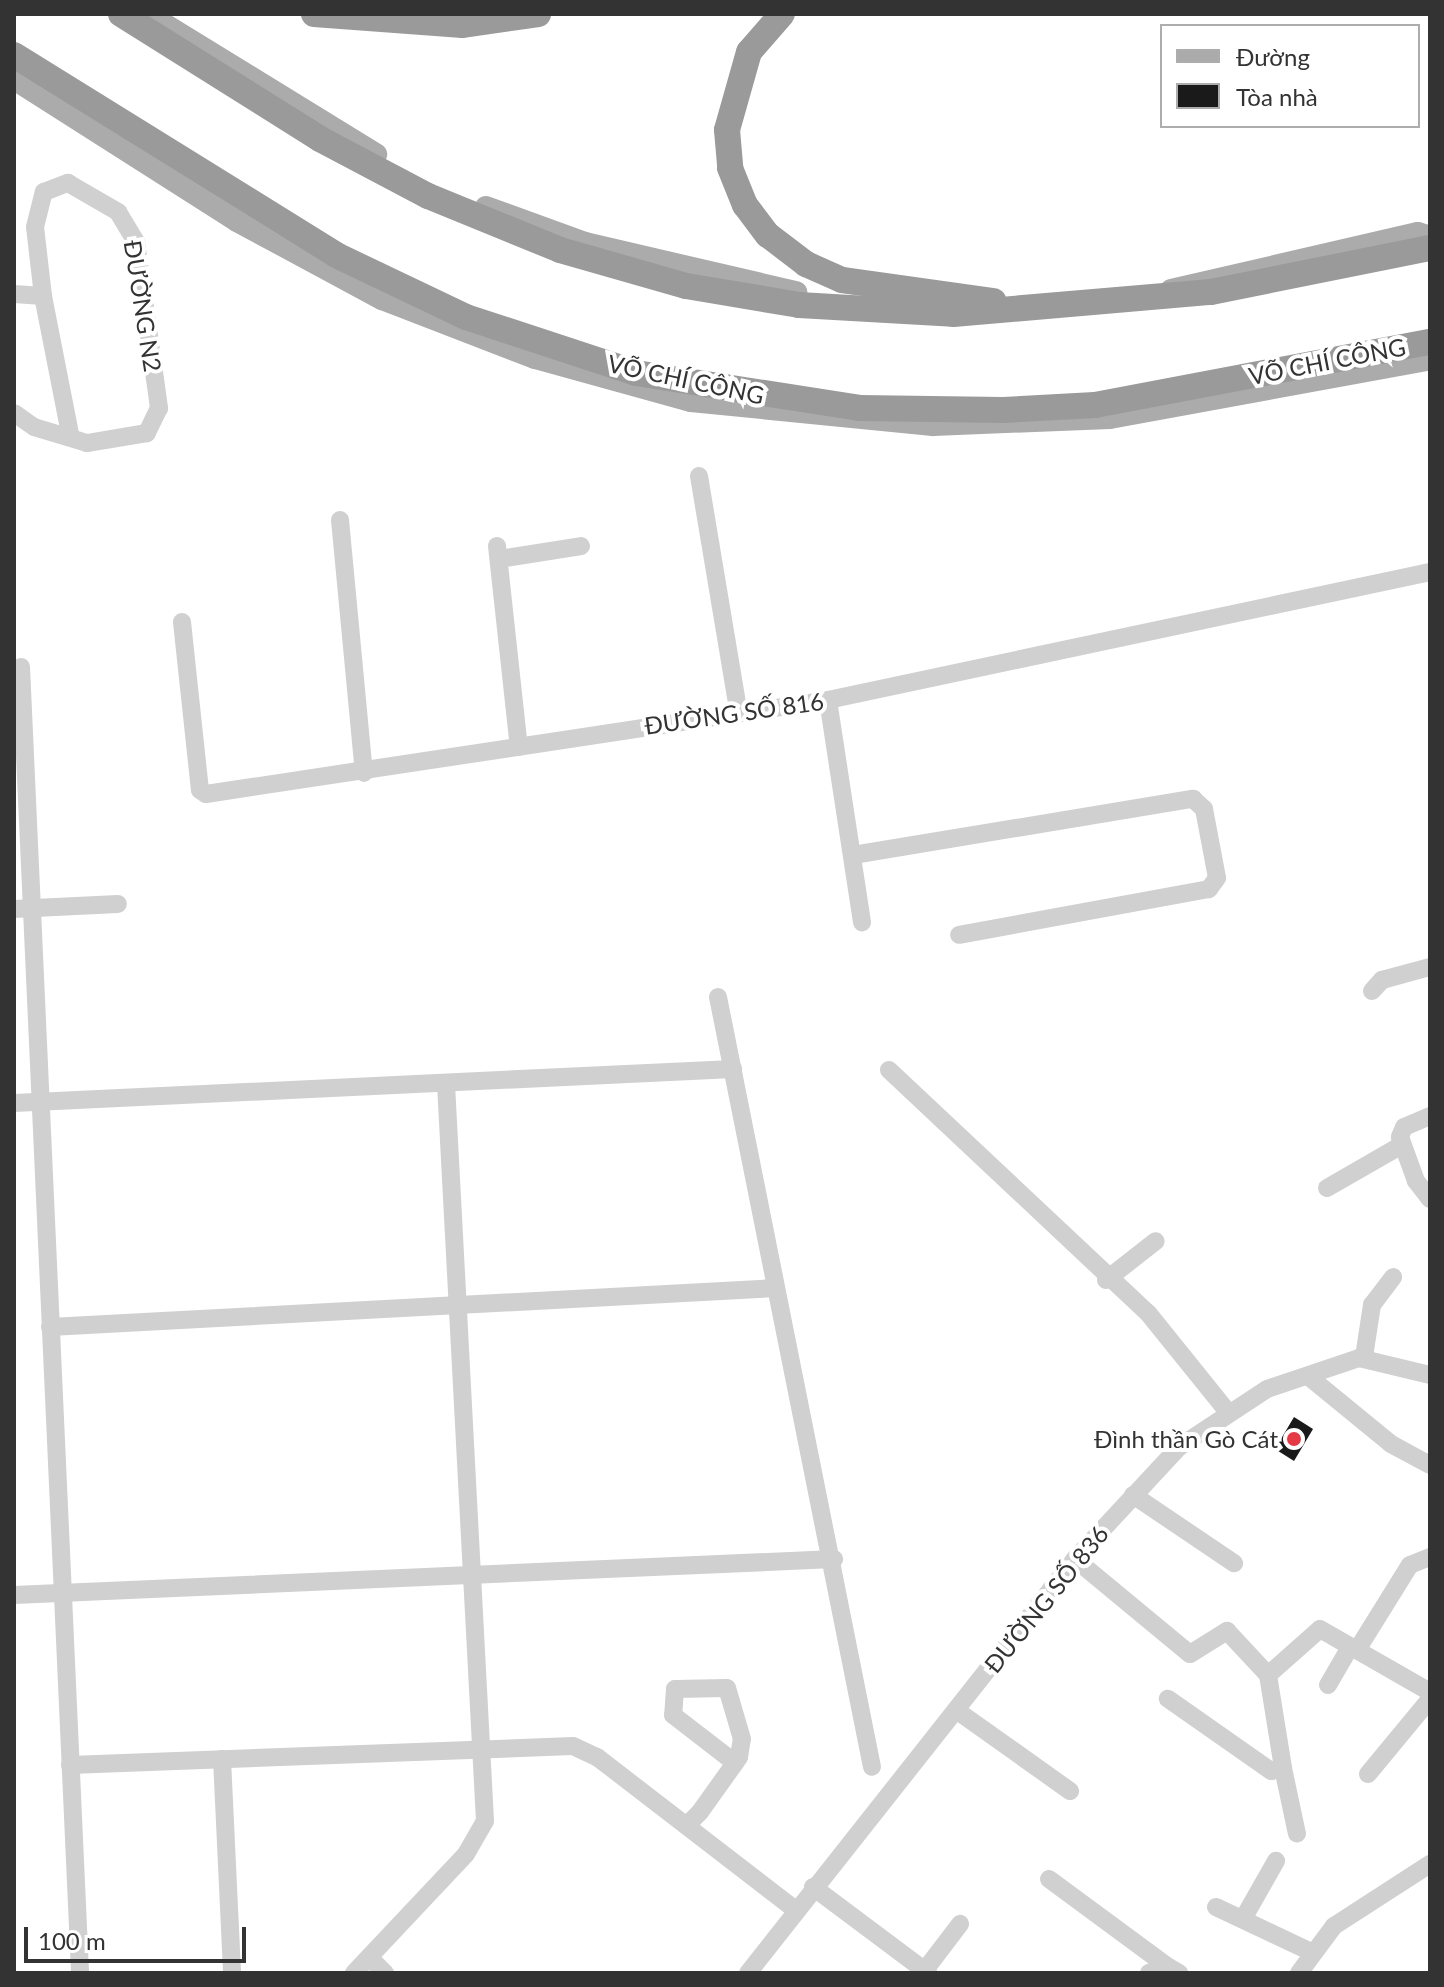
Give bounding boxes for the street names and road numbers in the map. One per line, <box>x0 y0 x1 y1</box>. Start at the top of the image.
street label: ĐƯỜNG N2 <box>118 238 168 374</box>
street label: VÕ CHÍ CÔNG <box>1246 332 1408 390</box>
street label: VÕ CHÍ CÔNG <box>605 348 767 410</box>
street label: ĐƯỜNG SỐ 816 <box>642 686 826 740</box>
street label: ĐƯỜNG SỐ 836 <box>978 1520 1114 1678</box>

